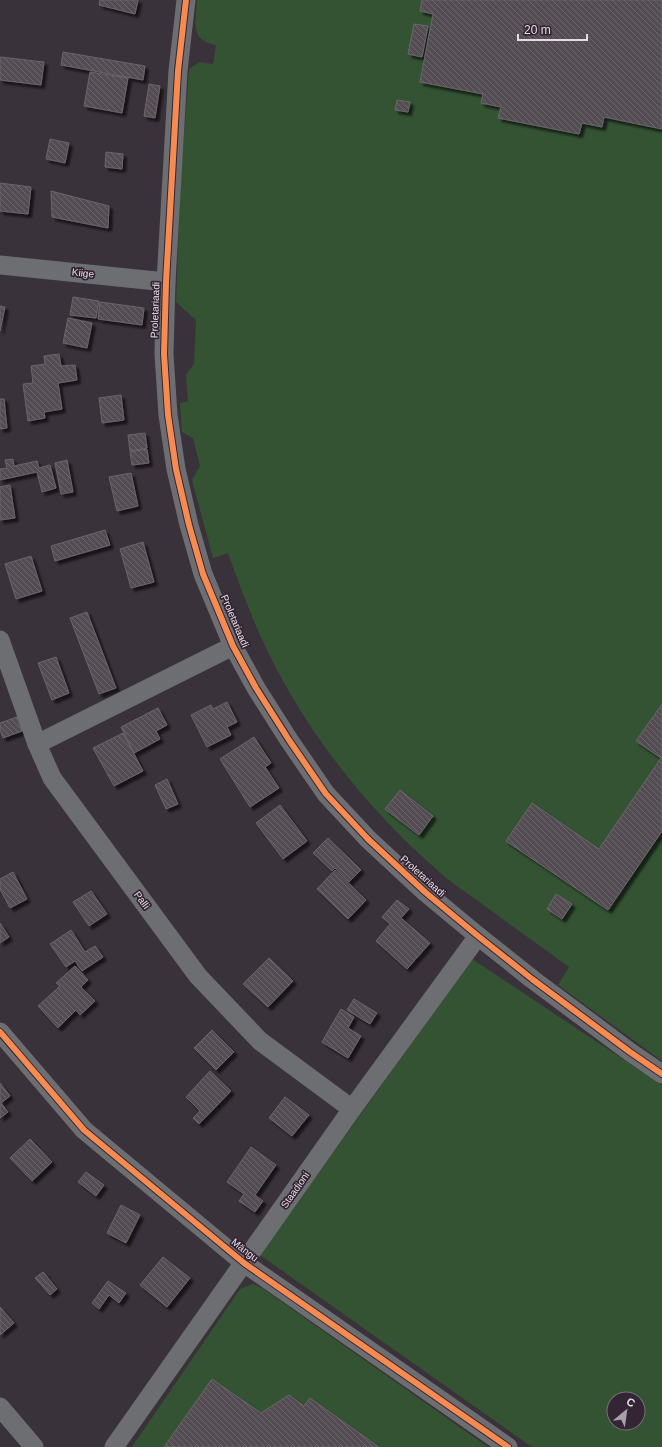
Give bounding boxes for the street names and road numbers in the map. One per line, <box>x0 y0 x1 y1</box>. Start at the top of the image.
street label: Kiige <box>71 266 95 280</box>
street label: Proletariaadi <box>149 282 161 338</box>
street label: Proletariaadi <box>219 593 251 649</box>
street label: Proletariaadi <box>398 853 448 899</box>
street label: Palli <box>132 889 152 911</box>
street label: Staadioni <box>279 1170 311 1210</box>
street label: Mängu <box>230 1236 260 1264</box>

